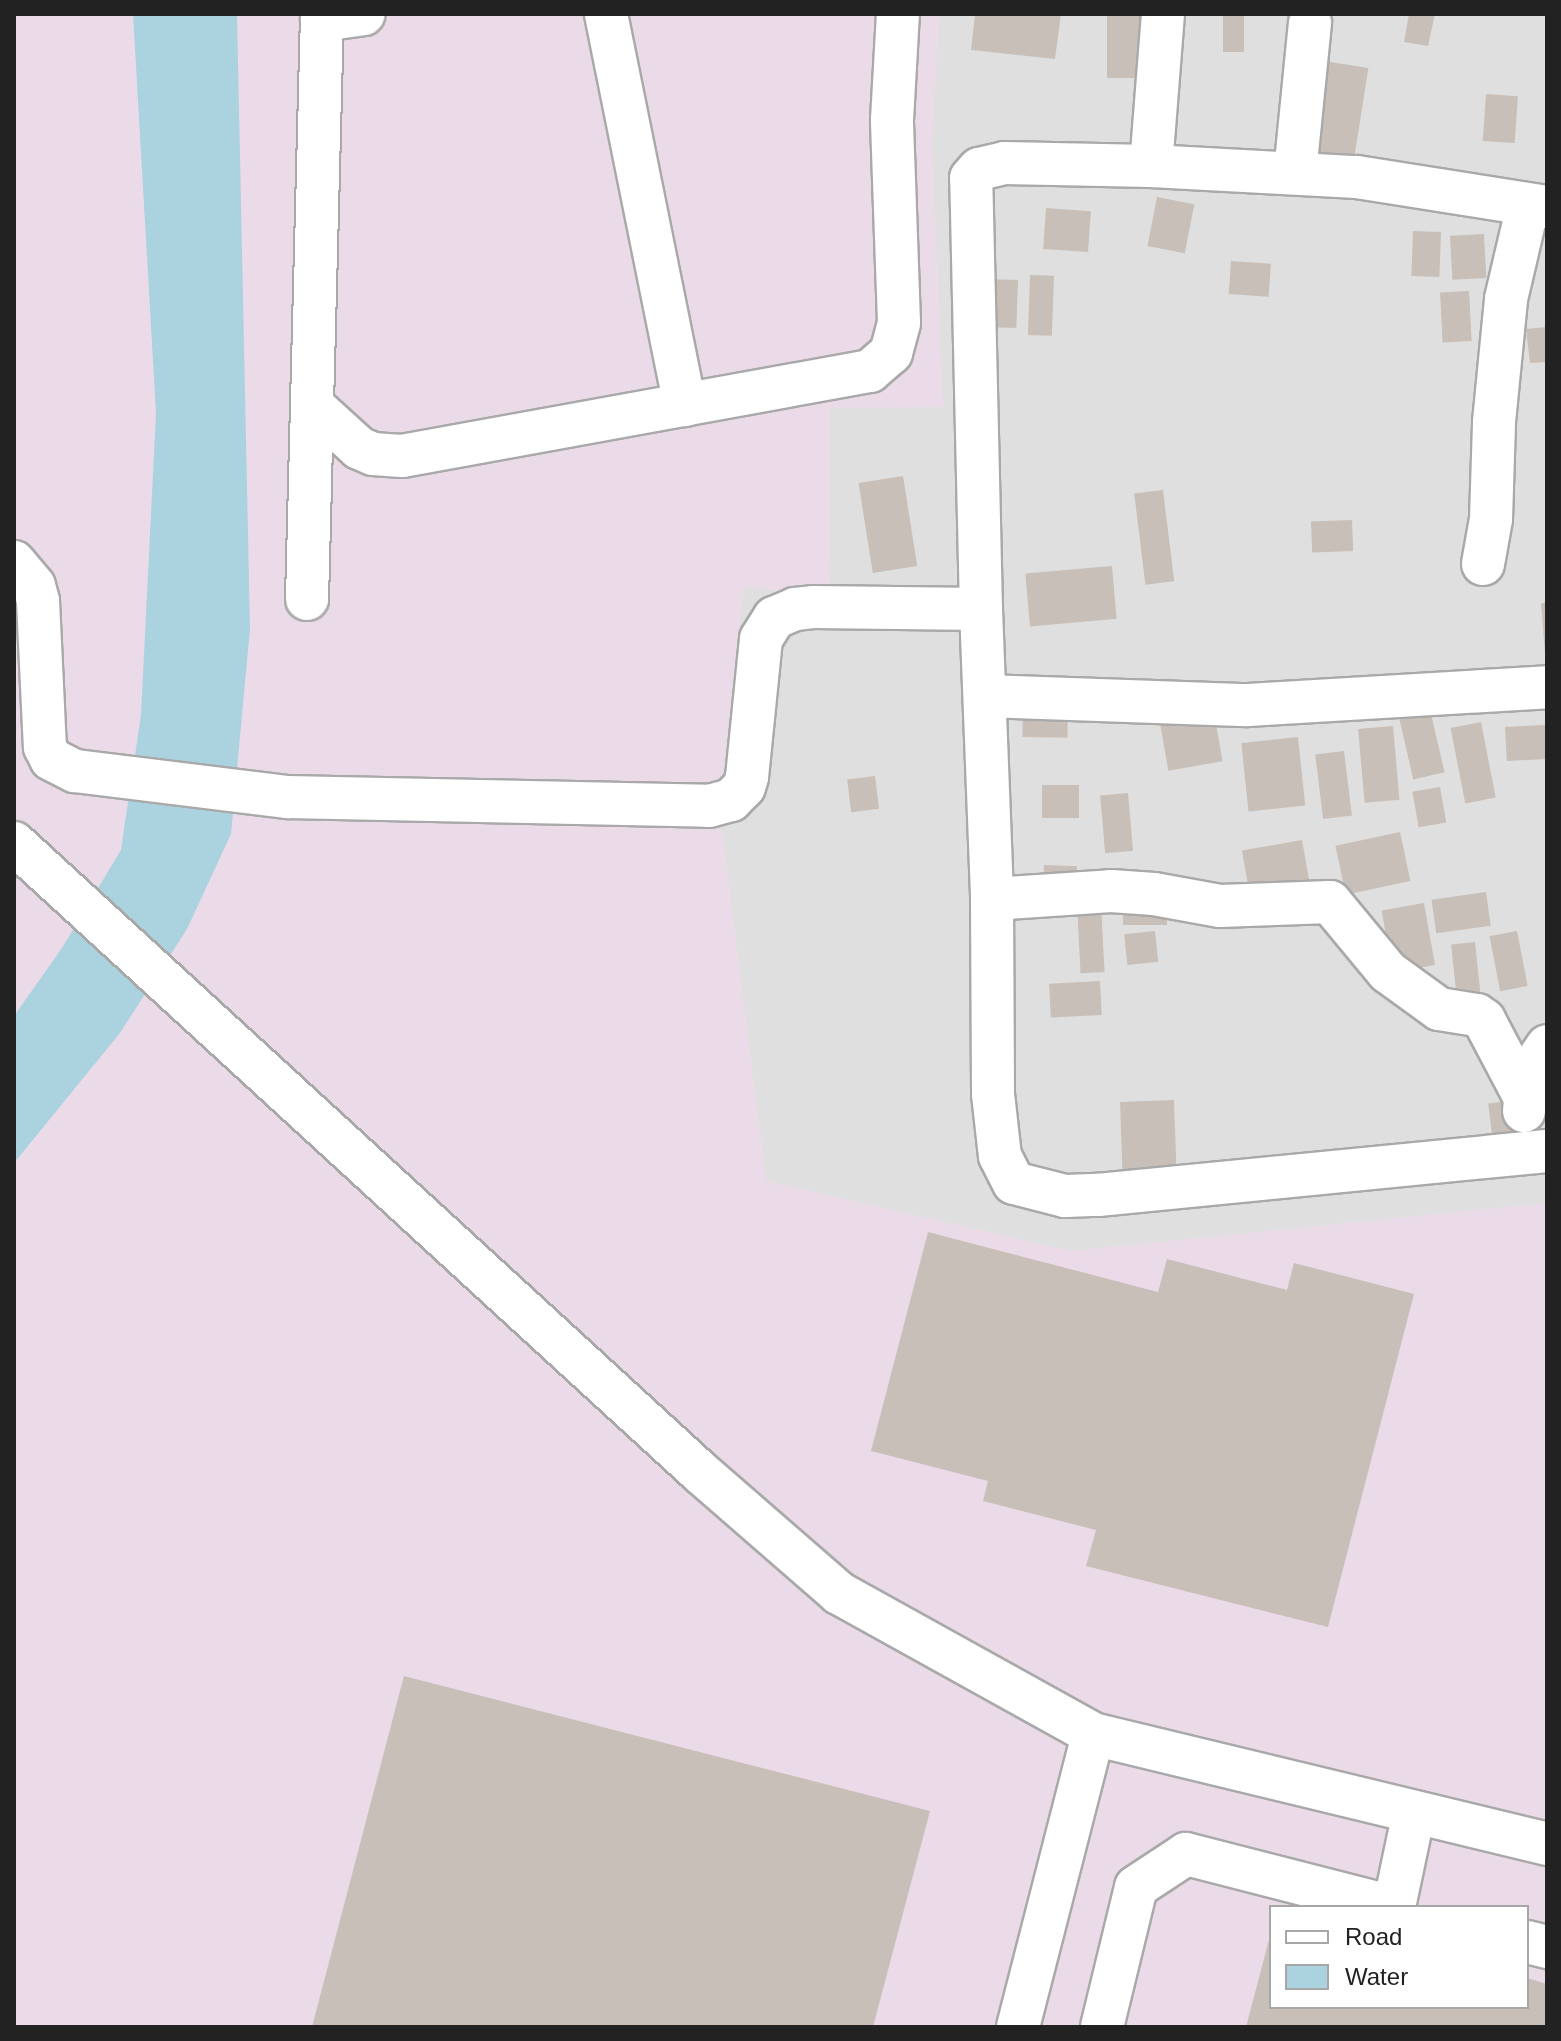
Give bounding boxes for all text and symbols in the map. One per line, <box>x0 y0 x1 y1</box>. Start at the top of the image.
legend <box>1269 1905 1529 2009</box>
text: Road <box>1345 1923 1402 1950</box>
text: Water <box>1345 1963 1408 1990</box>

